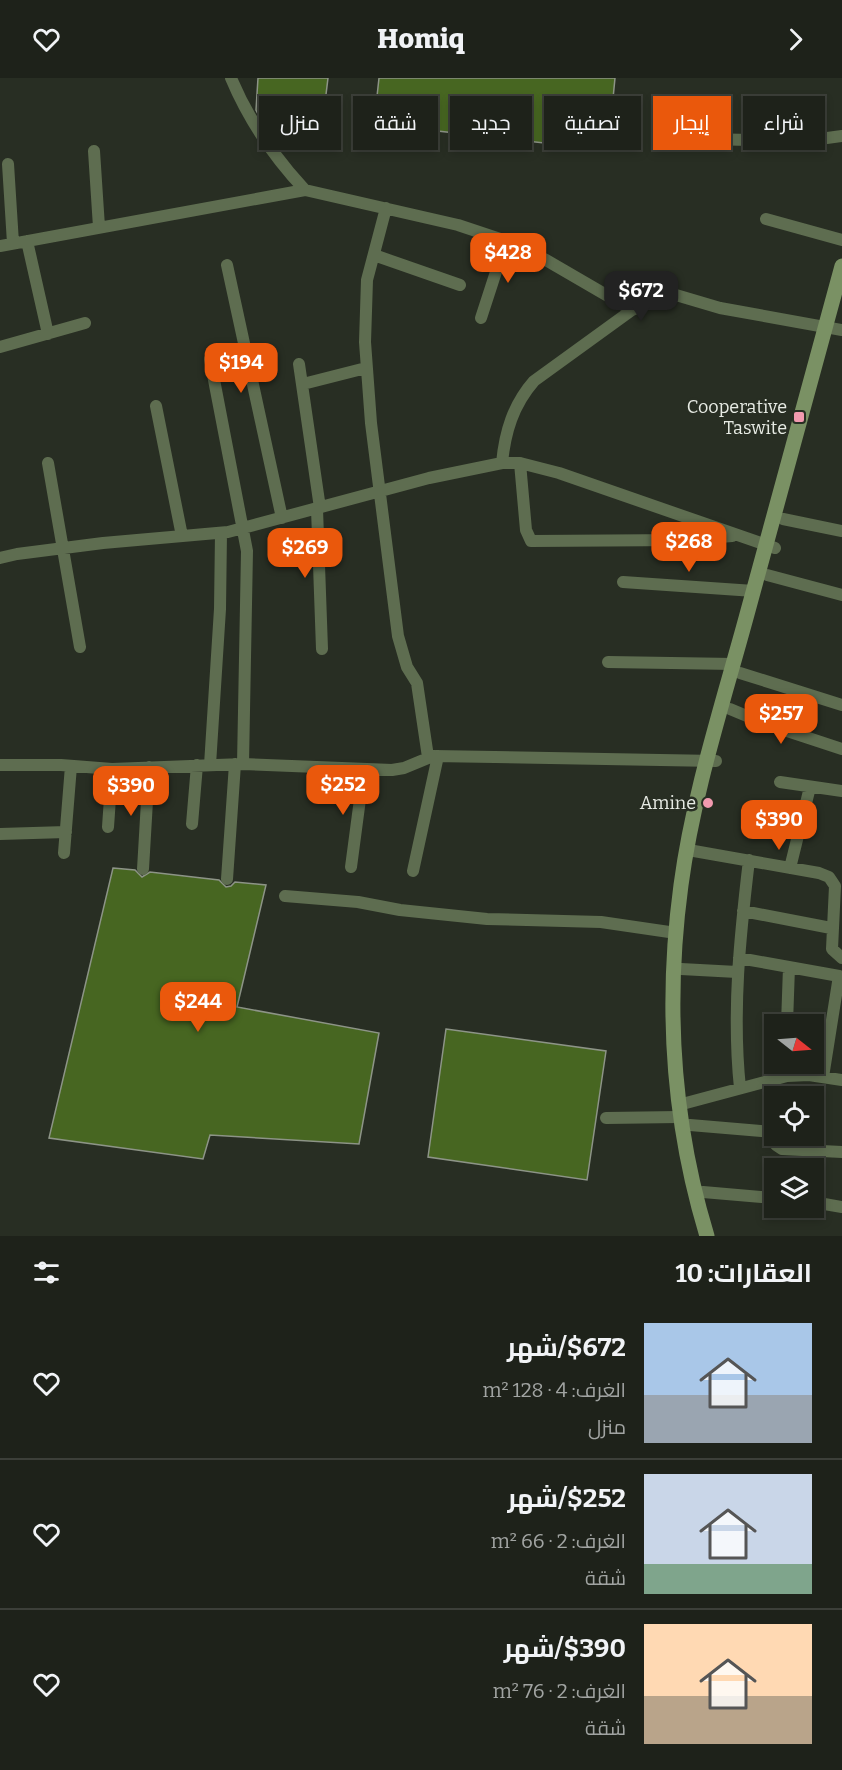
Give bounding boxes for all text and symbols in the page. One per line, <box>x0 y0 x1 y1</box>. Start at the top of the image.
icon: heart <box>30 23 63 56</box>
text: Homiq <box>377 23 465 55</box>
icon: forward <box>779 23 812 56</box>
chip: منزل <box>259 96 341 150</box>
chip: شقة <box>353 96 438 150</box>
chip: جديد <box>450 96 532 150</box>
chip: تصفية <box>544 96 641 150</box>
chip: إيجار <box>653 96 731 150</box>
chip: شراء <box>743 96 825 150</box>
pin: $428 <box>472 233 544 284</box>
text: $428 <box>484 240 532 264</box>
pin: $672 <box>605 271 677 322</box>
text: $672 <box>618 278 664 302</box>
pin: $194 <box>205 343 277 394</box>
text: $194 <box>219 350 263 374</box>
place label: Cooperative Taswite <box>687 396 787 439</box>
marker: Cooperative Taswite <box>792 410 806 424</box>
pin: $268 <box>653 522 725 573</box>
pin: $269 <box>269 528 341 579</box>
text: $268 <box>665 529 713 553</box>
text: $269 <box>281 535 329 559</box>
pin: $257 <box>745 694 817 745</box>
text: $257 <box>759 701 803 725</box>
pin: $252 <box>307 765 379 816</box>
pin: $390 <box>95 766 167 817</box>
text: $252 <box>320 772 366 796</box>
text: $390 <box>107 773 155 797</box>
place label: Amine <box>640 792 696 814</box>
marker: Amine <box>701 796 715 810</box>
pin: $390 <box>743 800 815 851</box>
text: $390 <box>755 807 803 831</box>
pin: $244 <box>162 982 234 1033</box>
text: $244 <box>174 989 222 1013</box>
north arrow <box>764 1014 824 1074</box>
map controls <box>764 1014 824 1218</box>
button: locate <box>764 1086 824 1146</box>
button: layers <box>764 1158 824 1218</box>
icon: filters <box>30 1256 63 1289</box>
text: العقارات: 10 <box>675 1258 812 1289</box>
text: $672/شهر <box>507 1332 626 1363</box>
icon: home <box>692 1347 764 1419</box>
icon: heart <box>30 1367 63 1400</box>
text: الغرف: 4 · 128 m² <box>482 1378 626 1402</box>
text: منزل <box>588 1415 626 1439</box>
text: $252/شهر <box>507 1483 626 1514</box>
icon: home <box>692 1498 764 1570</box>
icon: heart <box>30 1518 63 1551</box>
text: الغرف: 2 · 66 m² <box>491 1529 626 1553</box>
text: شقة <box>585 1566 626 1590</box>
text: $390/شهر <box>504 1633 626 1664</box>
icon: home <box>692 1648 764 1720</box>
icon: heart <box>30 1668 63 1701</box>
text: الغرف: 2 · 76 m² <box>493 1679 626 1703</box>
text: شقة <box>585 1716 626 1740</box>

